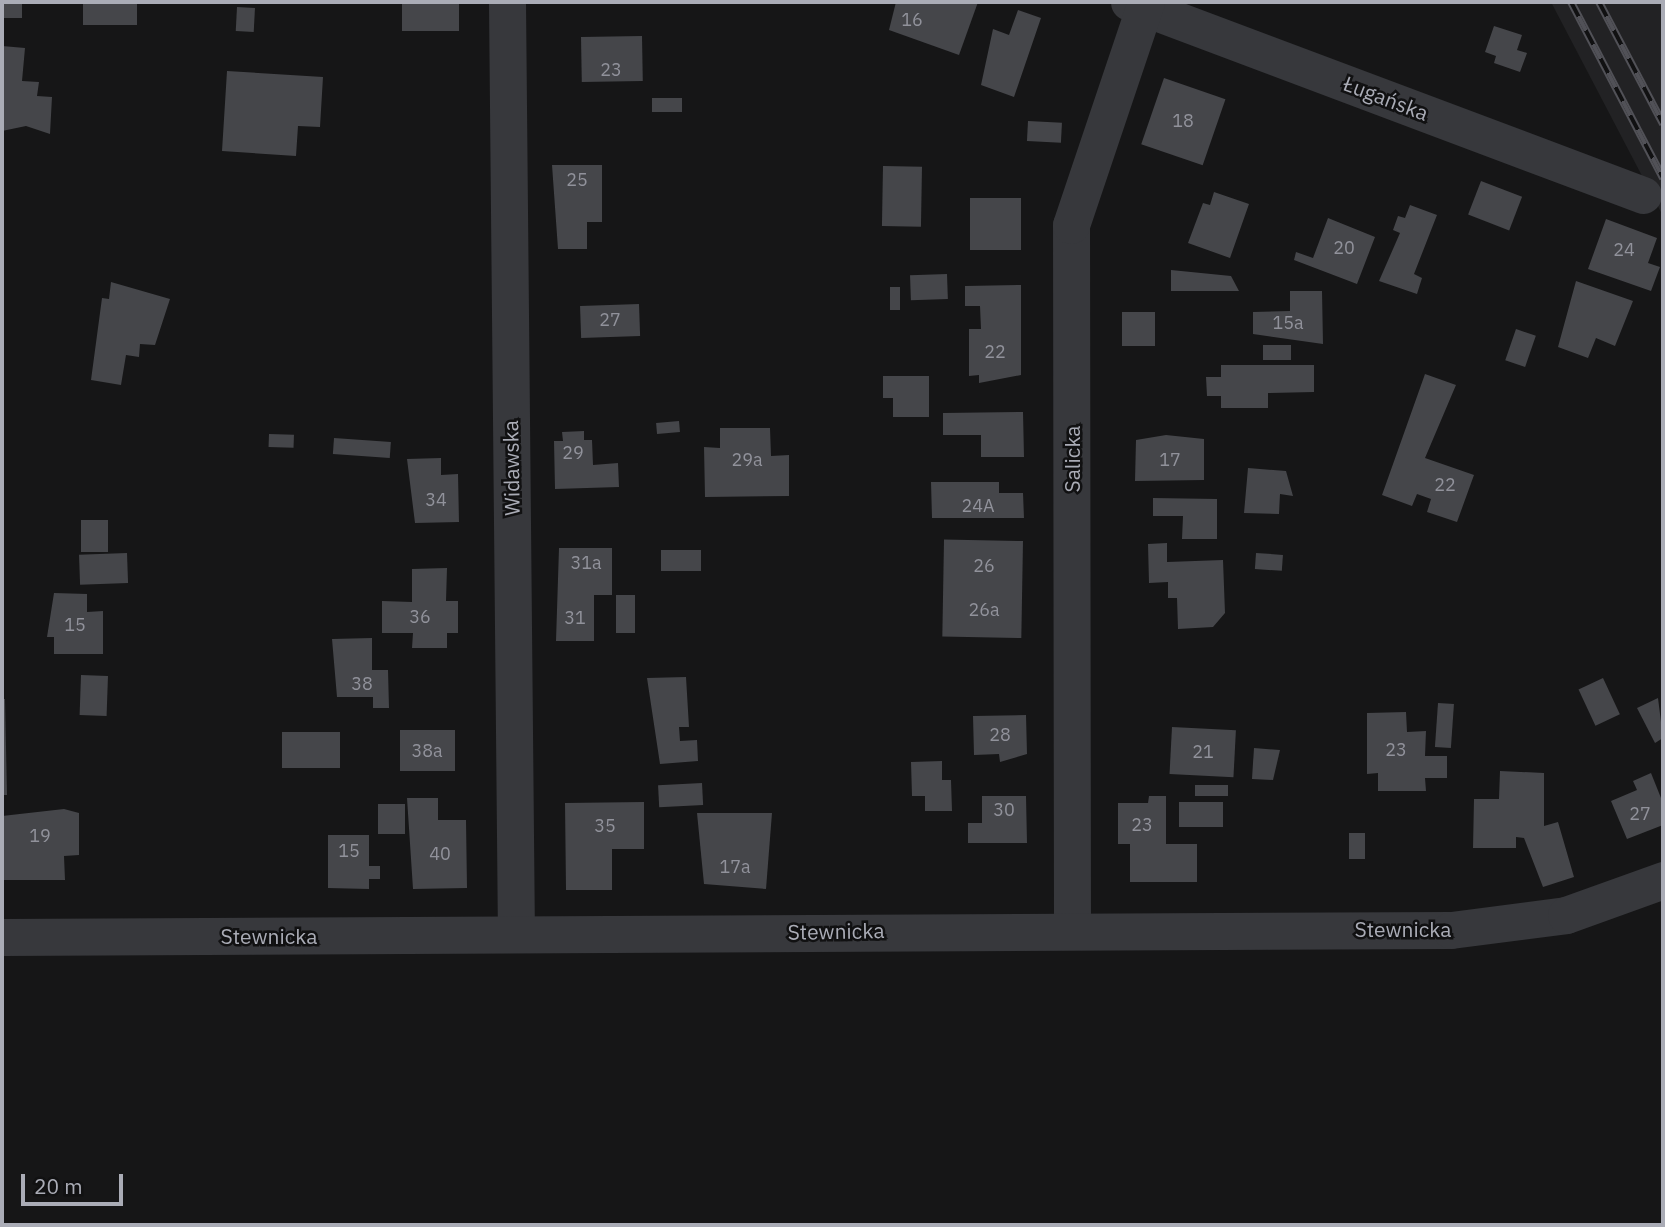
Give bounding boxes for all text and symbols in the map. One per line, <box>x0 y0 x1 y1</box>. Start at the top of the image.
house number: 16 <box>901 9 923 31</box>
house number: 23 <box>600 59 622 81</box>
street label: Ługańska <box>1340 70 1432 126</box>
house number: 18 <box>1172 110 1194 132</box>
house number: 25 <box>566 169 588 191</box>
house number: 20 <box>1333 237 1355 259</box>
house number: 24 <box>1613 239 1635 261</box>
house number: 27 <box>599 309 621 331</box>
house number: 15a <box>1272 312 1304 334</box>
house number: 22 <box>984 341 1006 363</box>
street label: Widawska <box>498 420 524 516</box>
street label: Salicka <box>1059 425 1085 493</box>
house number: 29 <box>562 442 584 464</box>
house number: 29a <box>731 449 763 471</box>
house number: 17 <box>1159 449 1181 471</box>
house number: 22 <box>1434 474 1456 496</box>
house number: 34 <box>425 489 447 511</box>
house number: 24A <box>961 495 995 517</box>
house number: 31a <box>570 552 602 574</box>
house number: 26 <box>973 555 995 577</box>
house number: 26a <box>968 599 1000 621</box>
house number: 36 <box>409 606 431 628</box>
house number: 31 <box>564 607 586 629</box>
house number: 15 <box>64 614 86 636</box>
house number: 38 <box>351 673 373 695</box>
house number: 28 <box>989 724 1011 746</box>
house number: 23 <box>1385 739 1407 761</box>
house number: 38a <box>411 740 443 762</box>
house number: 21 <box>1192 741 1214 763</box>
house number: 30 <box>993 799 1015 821</box>
house number: 27 <box>1629 803 1651 825</box>
house number: 23 <box>1131 814 1153 836</box>
house number: 35 <box>594 815 616 837</box>
house number: 19 <box>29 825 51 847</box>
house number: 15 <box>338 840 360 862</box>
house number: 40 <box>429 843 451 865</box>
house number: 17a <box>719 856 751 878</box>
street label: Stewnicka <box>1355 916 1451 942</box>
street label: Stewnicka <box>787 918 885 944</box>
street label: Stewnicka <box>221 923 317 949</box>
scale bar <box>24 1160 126 1204</box>
text: 20 m <box>34 1172 83 1200</box>

